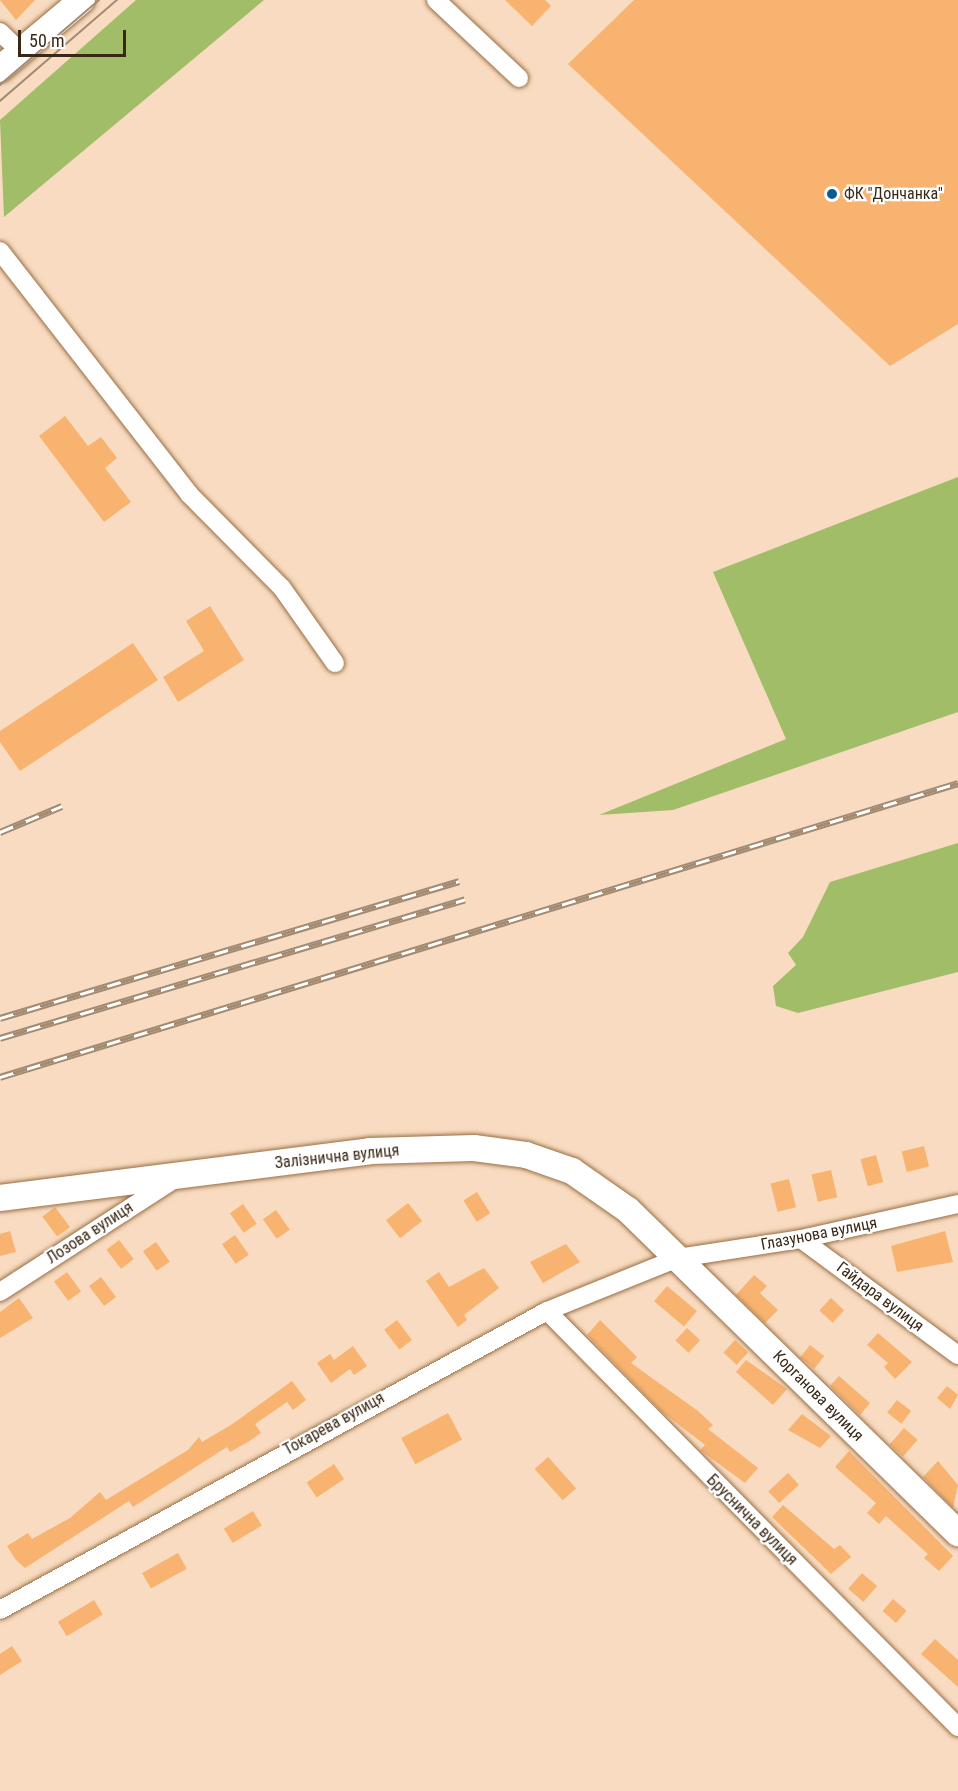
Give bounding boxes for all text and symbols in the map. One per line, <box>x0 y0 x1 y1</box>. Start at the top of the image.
scale bar <box>21 18 129 56</box>
text: 50 m <box>29 30 64 51</box>
place label: ФК "Дончанка" <box>844 184 943 204</box>
marker: ФК "Дончанка" <box>825 187 839 201</box>
street label: Залізнична вулиця <box>274 1141 400 1173</box>
street label: Лозова вулиця <box>43 1198 137 1268</box>
street label: Глазунова вулиця <box>759 1213 879 1255</box>
street label: Гайдара вулиця <box>833 1258 927 1336</box>
street label: Корганова вулиця <box>769 1347 867 1445</box>
street label: Токарева вулиця <box>280 1388 388 1460</box>
street label: Бруснична вулиця <box>702 1470 802 1570</box>

